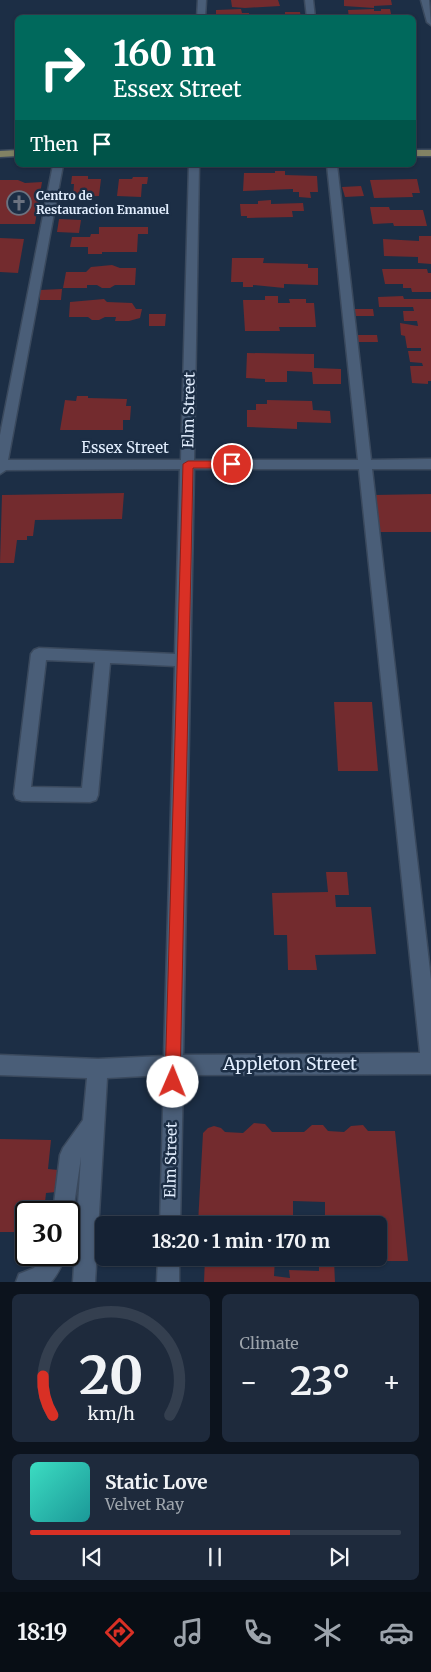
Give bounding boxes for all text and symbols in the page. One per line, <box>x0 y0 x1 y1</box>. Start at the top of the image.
text: 160 m <box>113 32 216 76</box>
icon: right <box>30 35 95 100</box>
text: Essex Street <box>113 75 242 103</box>
icon: arrive <box>88 130 116 158</box>
text: Then <box>30 132 78 156</box>
place label: Centro de Restauracion Emanuel <box>36 188 169 217</box>
church icon: Centro de Restauracion Emanuel <box>6 190 32 216</box>
street label: Elm Street <box>178 372 199 448</box>
street label: Essex Street <box>81 438 169 457</box>
pin <box>211 443 253 485</box>
icon: arrive <box>218 450 246 478</box>
street label: Appleton Street <box>222 1052 357 1075</box>
position arrow <box>146 1055 198 1107</box>
street label: Elm Street <box>160 1122 181 1198</box>
speed limit sign: 30 <box>15 1201 80 1266</box>
text: 18:20 · 1 min · 170 m <box>152 1229 330 1253</box>
text: Climate <box>240 1333 299 1353</box>
text: 20 <box>79 1343 143 1408</box>
text: 23° <box>290 1358 350 1405</box>
text: − <box>240 1364 258 1400</box>
text: + <box>382 1364 401 1400</box>
text: km/h <box>87 1402 135 1425</box>
text: Static Love <box>105 1470 208 1494</box>
text: Velvet Ray <box>105 1494 184 1514</box>
icon: previous <box>78 1543 106 1571</box>
icon: pause <box>201 1543 229 1571</box>
icon: next <box>325 1543 353 1571</box>
icon: directions <box>102 1615 137 1650</box>
icon: music <box>171 1615 206 1650</box>
icon: phone <box>240 1615 275 1650</box>
icon: climate <box>310 1615 345 1650</box>
icon: car <box>379 1615 414 1650</box>
text: 18:19 <box>17 1618 67 1646</box>

